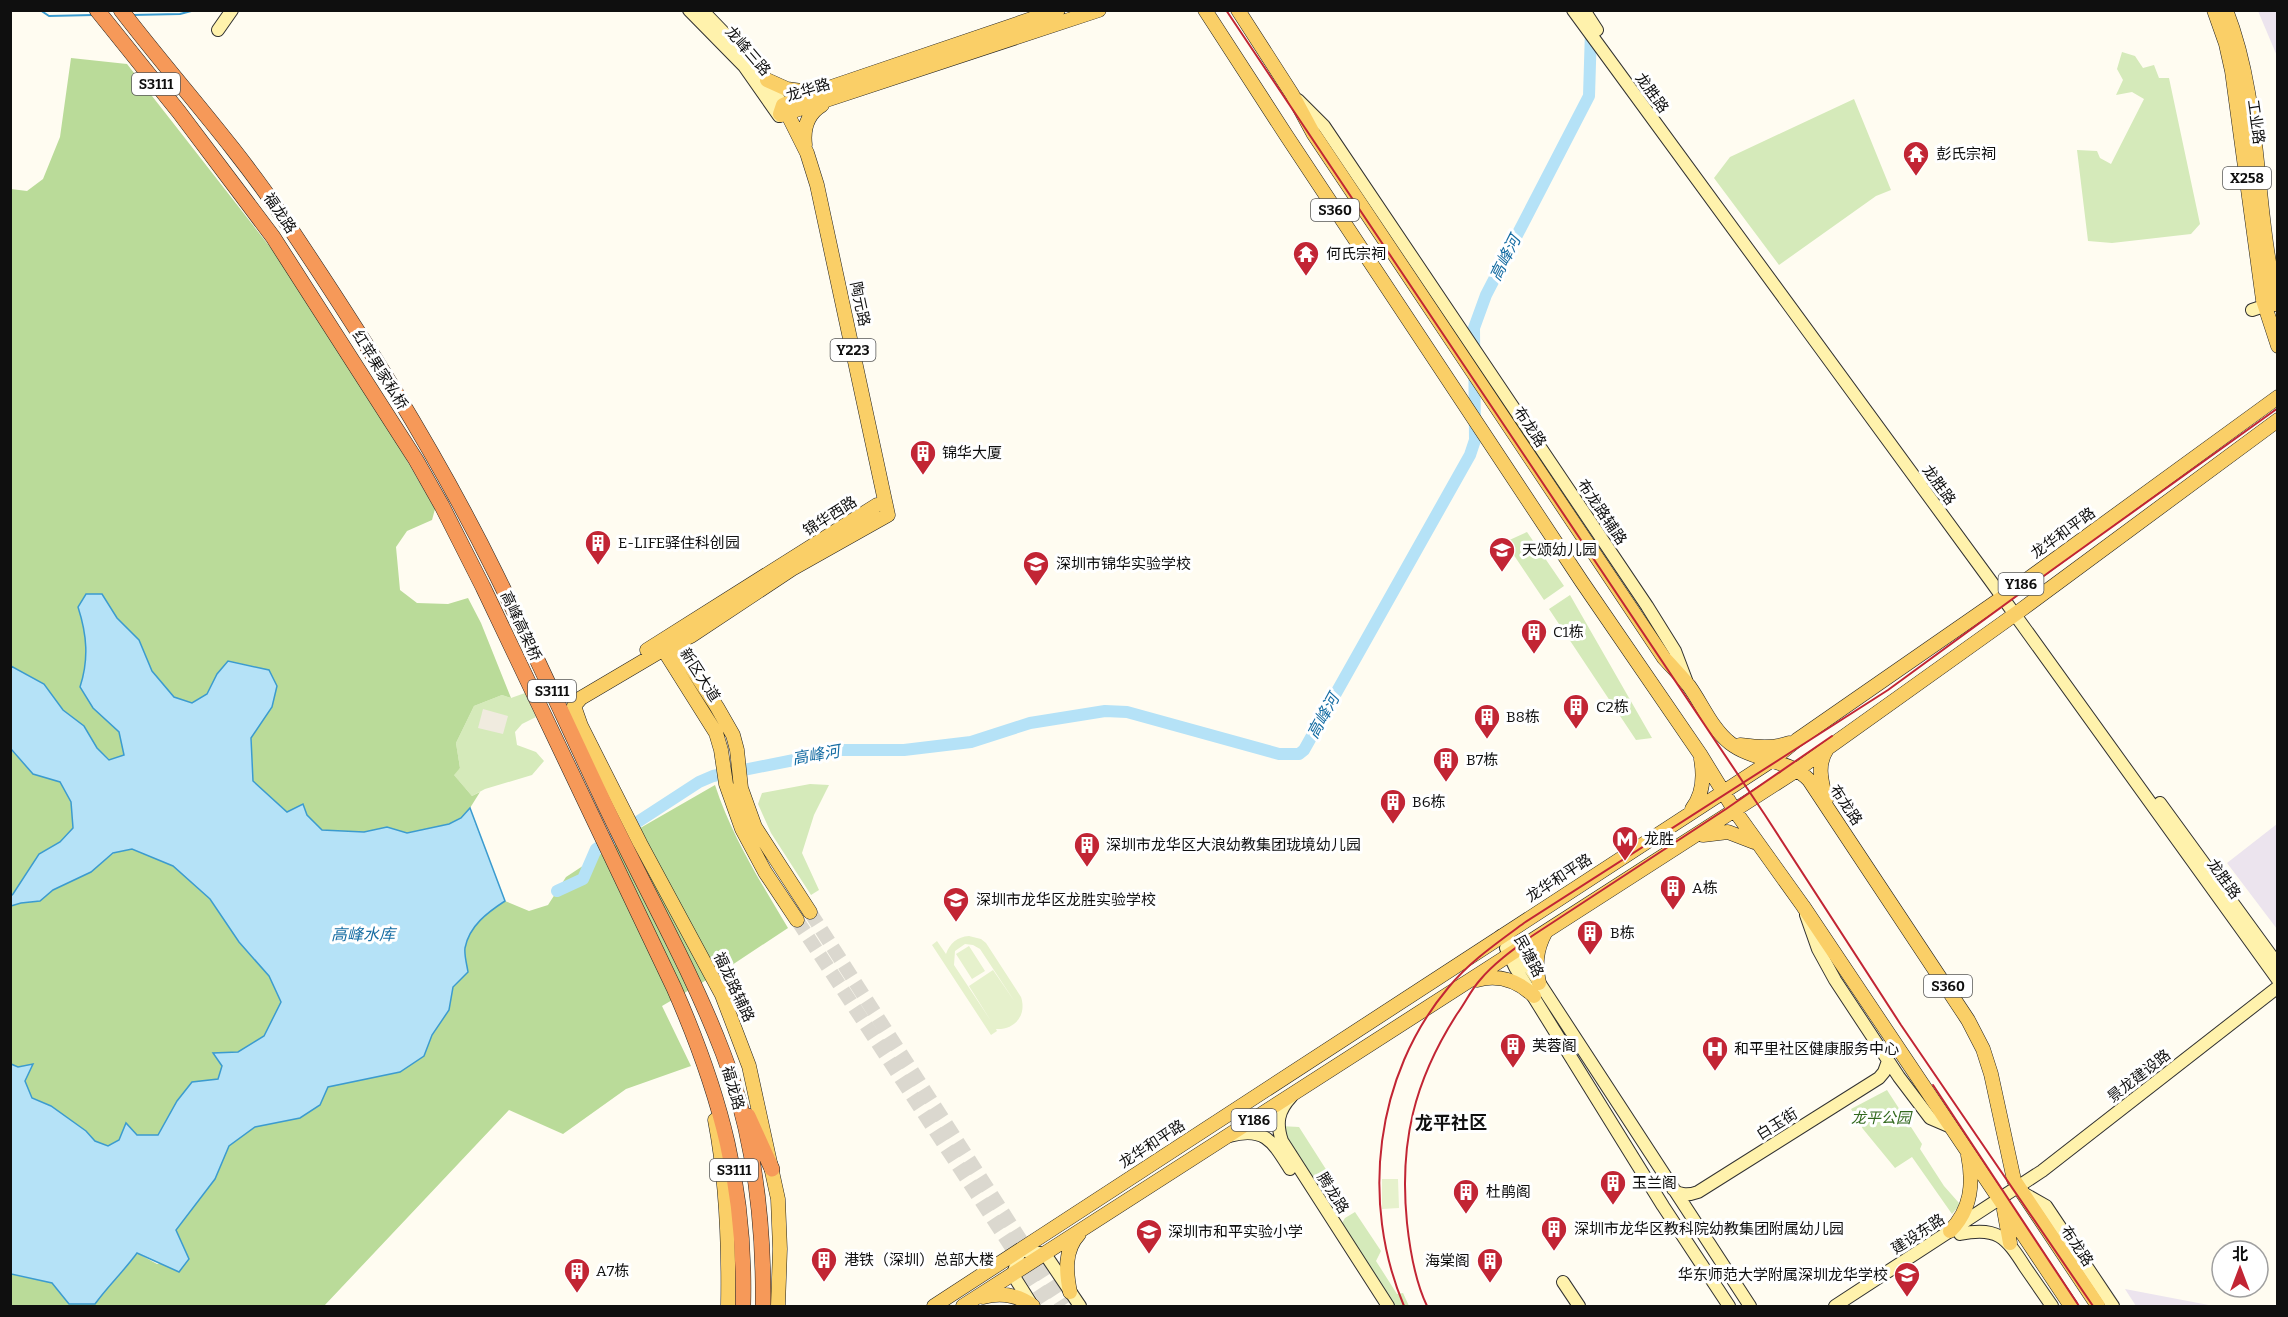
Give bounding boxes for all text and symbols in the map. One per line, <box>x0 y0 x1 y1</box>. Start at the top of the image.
street label: 龙峰三路 <box>722 22 774 80</box>
street label: 龙胜路 <box>1631 70 1673 116</box>
road number: S3111 <box>132 73 180 95</box>
street label: 龙华路 <box>784 75 832 105</box>
street label: 工业路 <box>2244 98 2268 146</box>
temple icon: 彭氏宗祠 <box>1901 139 1931 177</box>
place label: 彭氏宗祠 <box>1936 145 1996 163</box>
road number: X258 <box>2223 167 2271 189</box>
street label: 福龙路 <box>260 189 300 237</box>
road number: S360 <box>1311 199 1359 221</box>
water label: 高峰河 <box>1486 230 1526 284</box>
temple icon: 何氏宗祠 <box>1291 239 1321 277</box>
place label: 何氏宗祠 <box>1326 245 1386 263</box>
street label: 陶元路 <box>847 280 873 328</box>
street label: 红苹果家私桥 <box>349 327 411 413</box>
road number: Y223 <box>830 339 876 361</box>
street label: 布龙路 <box>1510 403 1550 451</box>
building icon: 锦华大厦 <box>908 438 938 476</box>
place label: 锦华大厦 <box>942 444 1002 462</box>
street label: 龙胜路 <box>1918 462 1960 508</box>
street label: 布龙路辅路 <box>1574 476 1630 548</box>
street label: 锦华西路 <box>800 492 860 540</box>
street label: 龙华和平路 <box>2027 504 2099 562</box>
building icon: E-LIFE驿住科创园 <box>583 528 613 566</box>
place label: E-LIFE驿住科创园 <box>618 534 740 552</box>
school or university icon: 天颂幼儿园 <box>1487 535 1517 573</box>
place label: 天颂幼儿园 <box>1522 541 1597 559</box>
school or university icon: 深圳市锦华实验学校 <box>1021 549 1051 587</box>
place label: 深圳市锦华实验学校 <box>1056 555 1191 573</box>
road number: Y186 <box>1998 573 2044 595</box>
street label: 高峰高架桥 <box>497 588 545 664</box>
building icon: C1栋 <box>1519 617 1549 655</box>
place label: C1栋 <box>1553 623 1584 641</box>
street label: 新区大道 <box>676 645 724 705</box>
road number: S3111 <box>528 680 576 702</box>
water label: 高峰河 <box>1303 688 1344 742</box>
building icon: C2栋 <box>1561 692 1591 730</box>
place label: C2栋 <box>1596 698 1629 716</box>
building icon: B8栋 <box>1472 702 1502 740</box>
place label: B8栋 <box>1506 708 1540 726</box>
water label: 高峰河 <box>791 741 844 769</box>
building icon: B7栋 <box>1431 745 1461 783</box>
place label: B7栋 <box>1466 751 1498 769</box>
street label: 布龙路 <box>1826 781 1866 829</box>
building icon: B6栋 <box>1378 787 1408 825</box>
place label: B6栋 <box>1412 793 1445 811</box>
metro station icon: 龙胜 <box>1610 824 1640 862</box>
building icon: 深圳市龙华区大浪幼教集团珑境幼儿园 <box>1072 830 1102 868</box>
place label: 龙胜 <box>1644 830 1674 848</box>
place label: 深圳市龙华区大浪幼教集团珑境幼儿园 <box>1106 836 1361 854</box>
street label: 龙华和平路 <box>1523 850 1595 906</box>
street label: 龙胜路 <box>2203 856 2245 902</box>
building icon: A栋 <box>1658 873 1688 911</box>
place label: A栋 <box>1692 879 1718 897</box>
school or university icon: 深圳市龙华区龙胜实验学校 <box>941 885 971 923</box>
place label: 深圳市龙华区龙胜实验学校 <box>976 891 1156 909</box>
building icon: B栋 <box>1575 918 1605 956</box>
place label: B栋 <box>1610 924 1635 942</box>
water label: 高峰水库 <box>331 925 398 944</box>
street label: 民塘路 <box>1510 932 1548 980</box>
street label: 福龙路辅路 <box>710 949 758 1025</box>
road number: S360 <box>1924 975 1972 997</box>
building icon: 芙蓉阁 <box>1498 1031 1528 1069</box>
hospital icon: 和平里社区健康服务中心 <box>1700 1034 1730 1072</box>
place label: 芙蓉阁 <box>1532 1037 1577 1055</box>
place label: 和平里社区健康服务中心 <box>1734 1040 1899 1058</box>
street label: 景龙建设路 <box>2104 1046 2174 1106</box>
street label: 福龙路 <box>718 1064 748 1112</box>
street label: 白玉街 <box>1753 1104 1801 1144</box>
road number: Y186 <box>1232 1109 1276 1131</box>
park label: 龙平公园 <box>1851 1109 1913 1127</box>
district label: 龙平社区 <box>1415 1112 1487 1134</box>
street label: 龙华和平路 <box>1116 1116 1188 1172</box>
road number: S3111 <box>710 1159 758 1181</box>
building icon: 玉兰阁 <box>1598 1168 1628 1206</box>
street label: 腾龙路 <box>1313 1169 1353 1217</box>
place label: 玉兰阁 <box>1632 1174 1677 1192</box>
building icon: 杜鹃阁 <box>1451 1177 1481 1215</box>
place label: 杜鹃阁 <box>1486 1183 1531 1201</box>
street label: 建设东路 <box>1888 1210 1948 1258</box>
building icon: 深圳市龙华区教科院幼教集团附属幼儿园 <box>1539 1214 1569 1252</box>
school or university icon: 深圳市和平实验小学 <box>1134 1217 1164 1255</box>
place label: 深圳市龙华区教科院幼教集团附属幼儿园 <box>1574 1220 1844 1238</box>
street label: 布龙路 <box>2057 1222 2097 1270</box>
place label: 深圳市和平实验小学 <box>1168 1223 1303 1241</box>
north arrow <box>2210 1239 2270 1299</box>
building icon: 港铁（深圳）总部大楼 <box>809 1245 839 1283</box>
text: 北 <box>2232 1245 2248 1264</box>
building icon: 海棠阁 <box>1475 1246 1505 1284</box>
place label: 港铁（深圳）总部大楼 <box>844 1251 994 1269</box>
place label: 海棠阁 <box>1425 1252 1470 1270</box>
building icon: A7栋 <box>562 1256 592 1294</box>
school or university icon: 华东师范大学附属深圳龙华学校 <box>1892 1260 1922 1298</box>
place label: A7栋 <box>596 1262 629 1280</box>
place label: 华东师范大学附属深圳龙华学校 <box>1678 1266 1888 1284</box>

